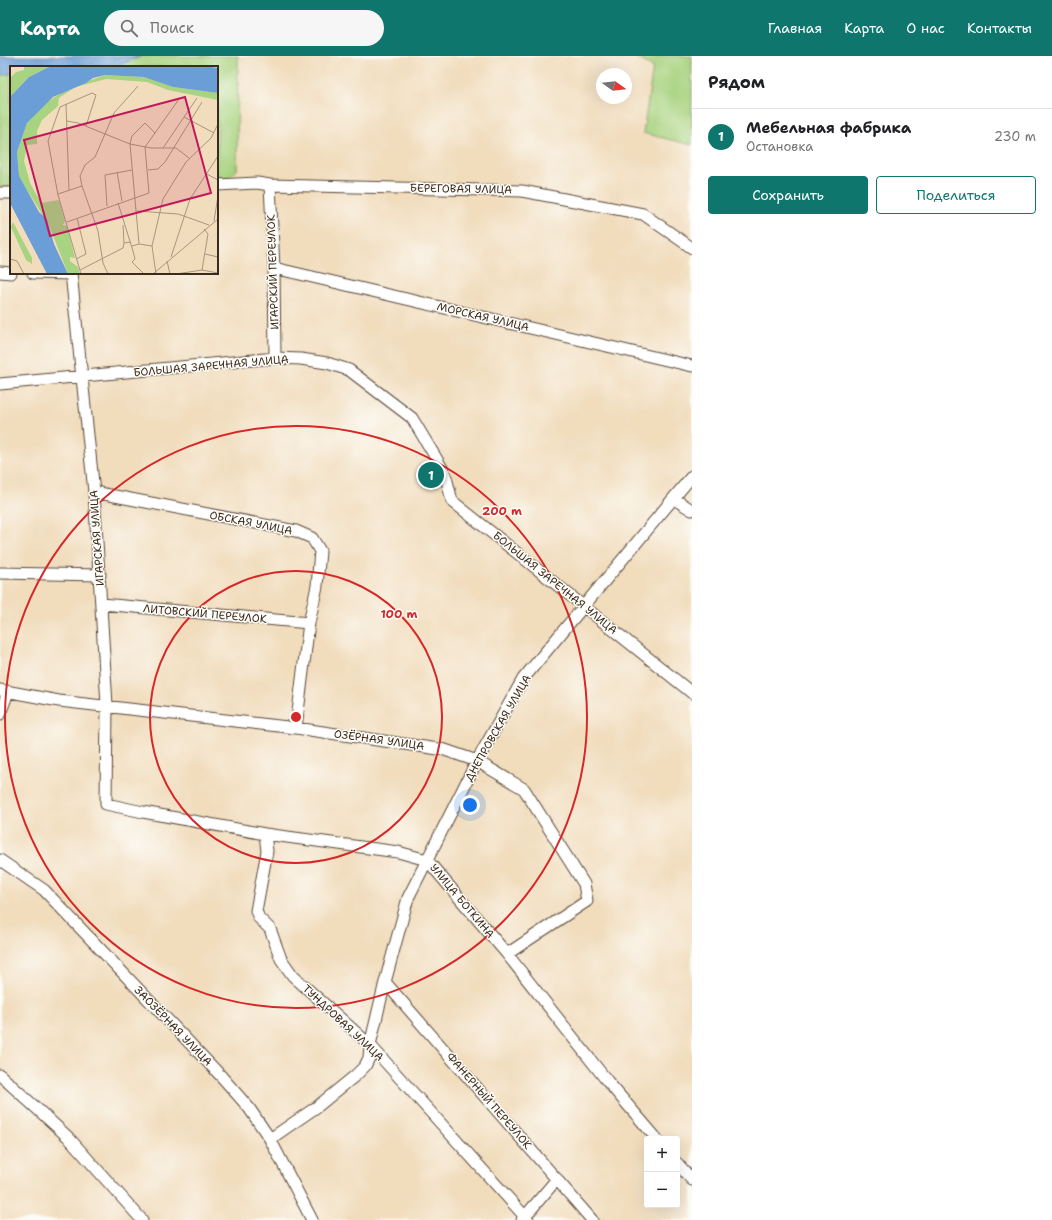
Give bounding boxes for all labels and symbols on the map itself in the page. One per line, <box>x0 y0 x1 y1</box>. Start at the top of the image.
inset map <box>10 66 218 274</box>
north arrow <box>596 68 632 104</box>
street label: БЕРЕГОВАЯ УЛИЦА <box>410 181 512 197</box>
street label: ИГАРСКИЙ ПЕРЕУЛОК <box>262 214 283 330</box>
street label: МОРСКАЯ УЛИЦА <box>435 299 531 335</box>
street label: БОЛЬШАЯ ЗАРЕЧНАЯ УЛИЦА <box>133 352 289 380</box>
pin: 1 <box>418 460 444 490</box>
street label: ИГАРСКАЯ УЛИЦА <box>86 490 108 586</box>
text: 200 m <box>482 503 522 519</box>
street label: ОБСКАЯ УЛИЦА <box>208 508 294 538</box>
street label: БОЛЬШАЯ ЗАРЕЧНАЯ УЛИЦА <box>490 528 620 638</box>
street label: ЛИТОВСКИЙ ПЕРЕУЛОК <box>142 600 268 627</box>
text: 100 m <box>381 606 418 622</box>
street label: ДНЕПРОВСКАЯ УЛИЦА <box>461 672 535 784</box>
centre of rings <box>289 710 303 724</box>
street label: ОЗЁРНАЯ УЛИЦА <box>333 726 425 754</box>
your location <box>460 795 480 815</box>
street label: УЛИЦА БОТКИНА <box>426 861 498 941</box>
street label: ТУНДРОВАЯ УЛИЦА <box>299 981 387 1065</box>
street label: ЗАОЗЁРНАЯ УЛИЦА <box>131 983 215 1069</box>
street label: ФАНЕРНЫЙ ПЕРЕУЛОК <box>443 1049 536 1152</box>

